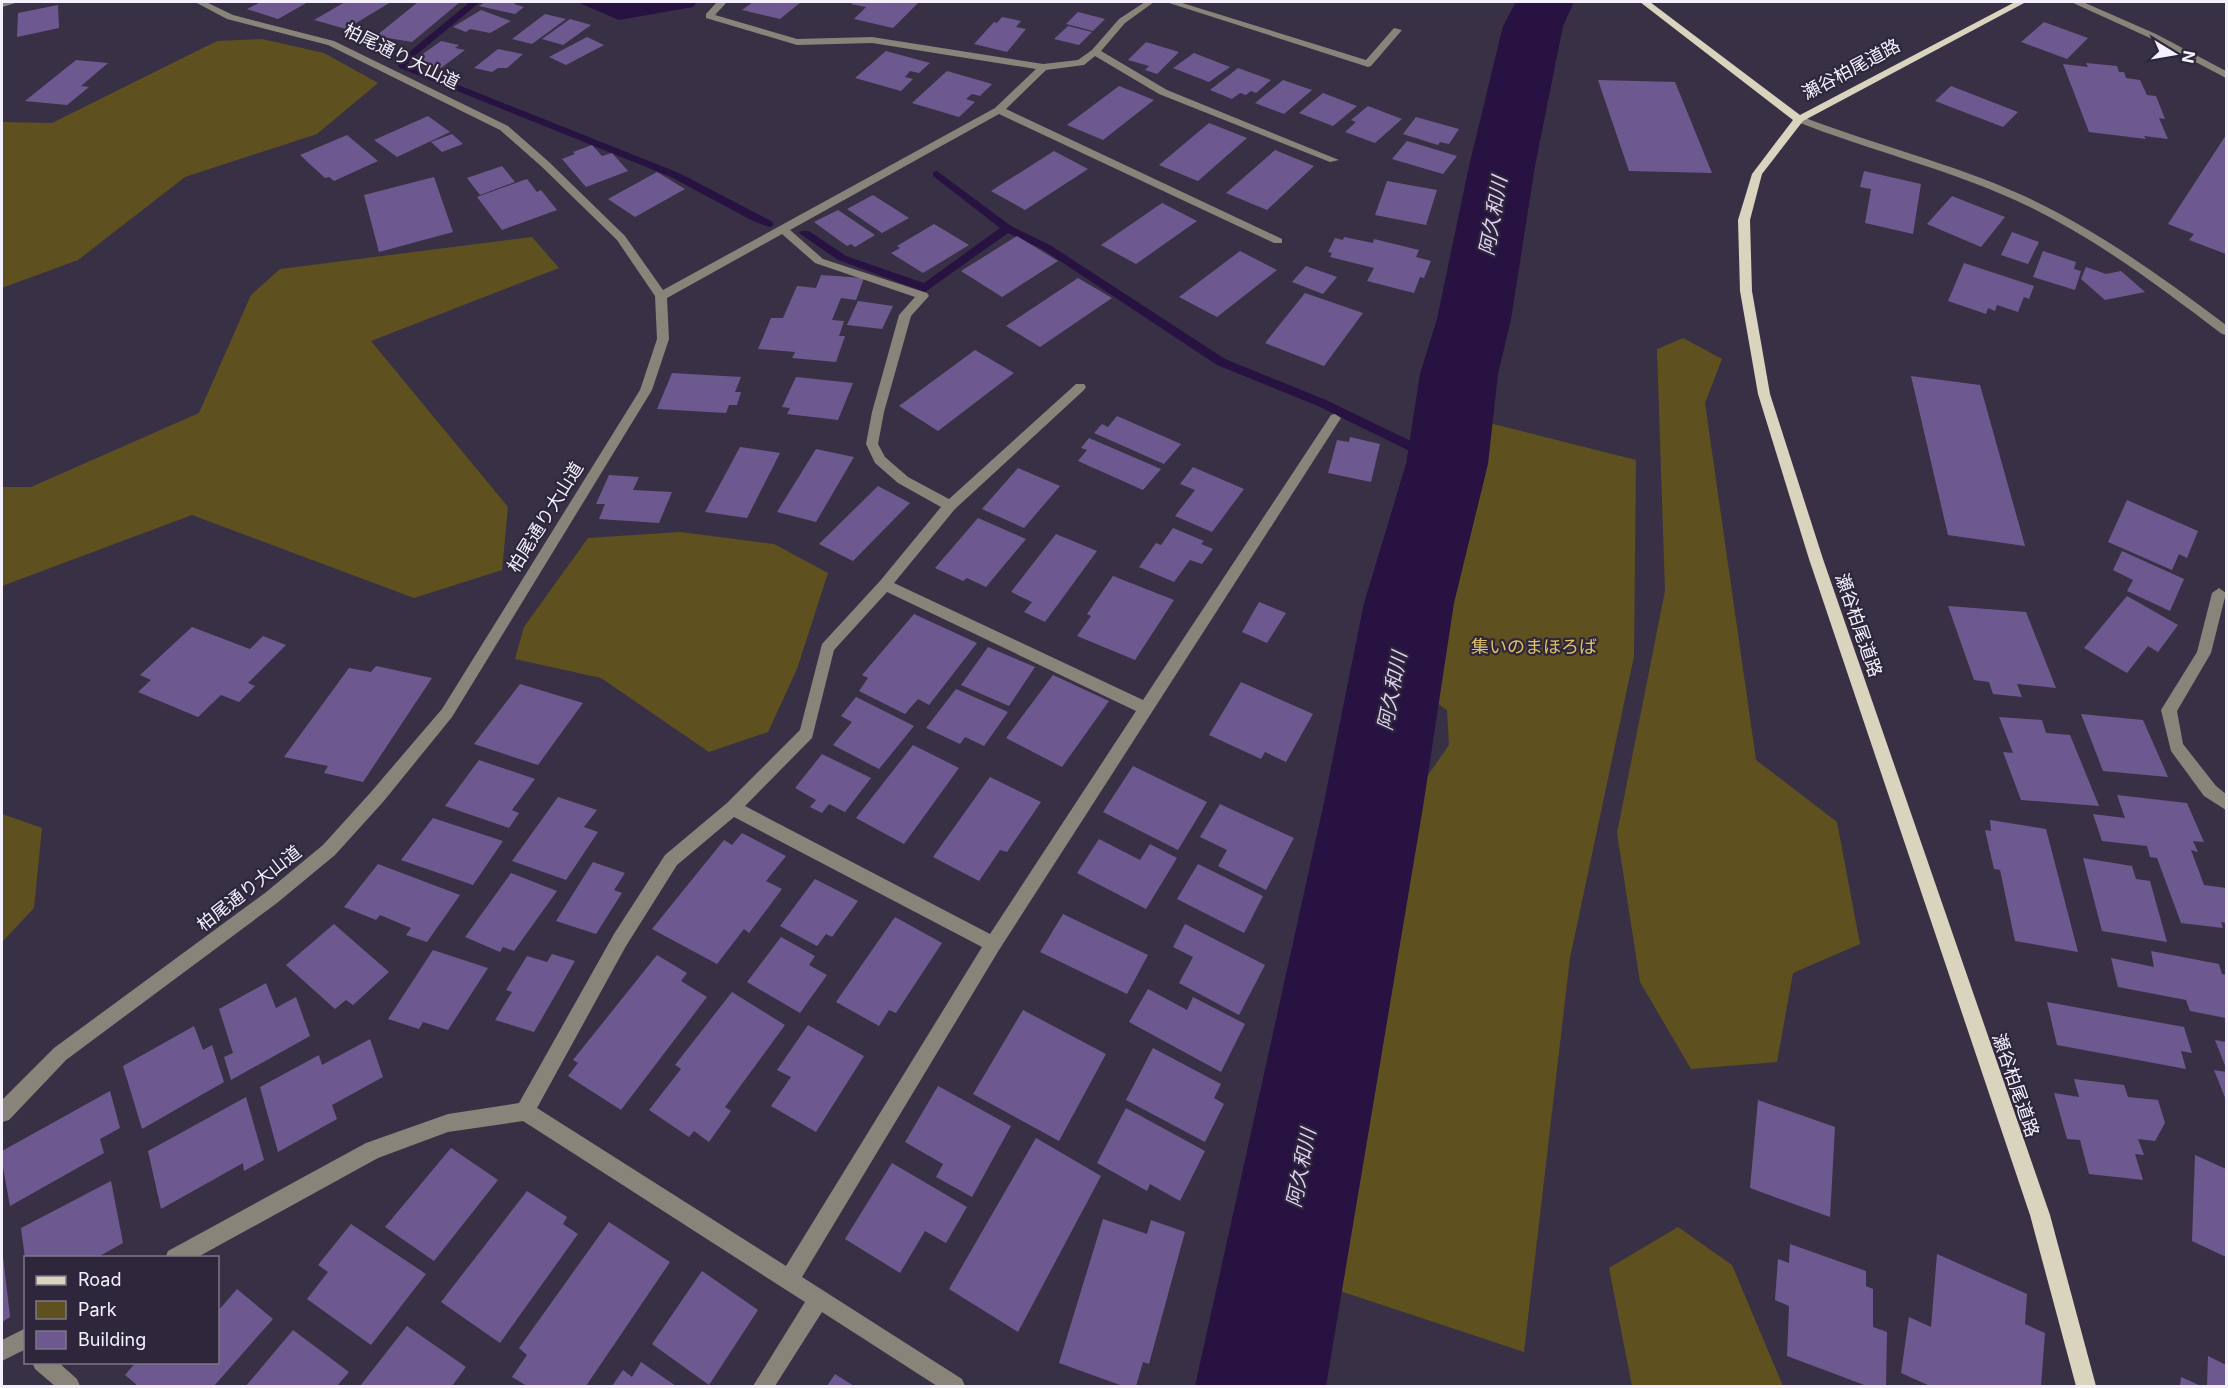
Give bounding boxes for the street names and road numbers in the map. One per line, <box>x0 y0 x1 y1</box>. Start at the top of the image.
street label: 柏尾通り大山道 <box>341 19 463 93</box>
street label: 瀬谷柏尾道路 <box>1798 34 1904 104</box>
street label: 柏尾通り大山道 <box>503 458 587 576</box>
street label: 瀬谷柏尾道路 <box>1831 571 1887 679</box>
street label: 柏尾通り大山道 <box>193 841 305 935</box>
street label: 瀬谷柏尾道路 <box>1988 1031 2044 1139</box>

